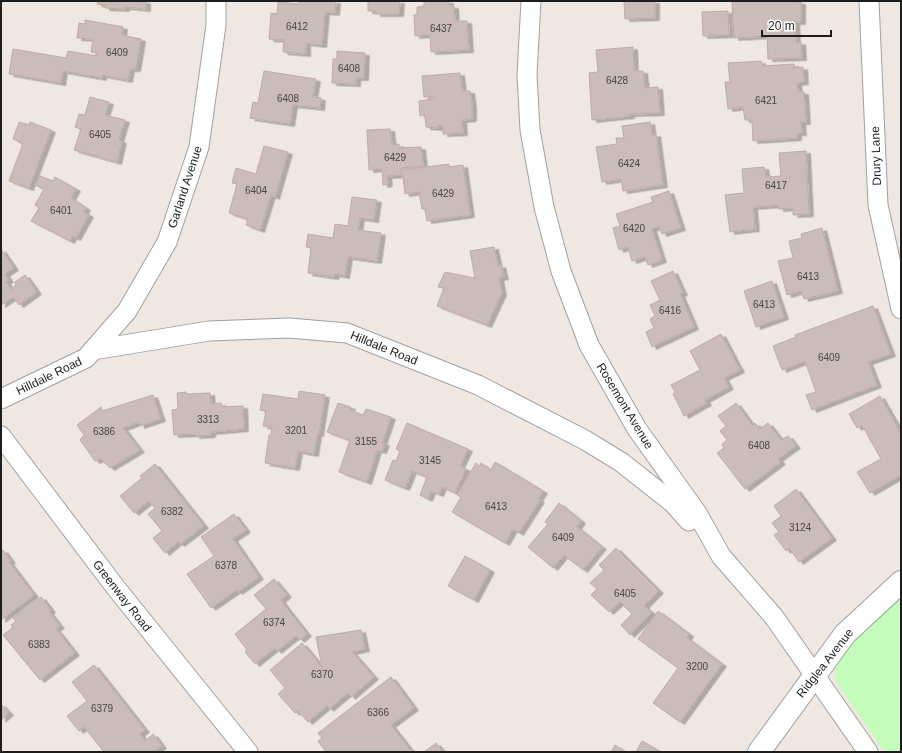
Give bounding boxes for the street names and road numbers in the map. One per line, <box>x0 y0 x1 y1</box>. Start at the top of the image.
street label: Drury Lane <box>868 126 884 186</box>
street label: Garland Avenue <box>165 144 205 230</box>
street label: Hilldale Road <box>348 328 420 368</box>
street label: Hilldale Road <box>14 354 84 398</box>
street label: Rosemont Avenue <box>594 360 656 452</box>
street label: Greenway Road <box>90 558 154 634</box>
street label: Ridglea Avenue <box>794 625 857 700</box>

